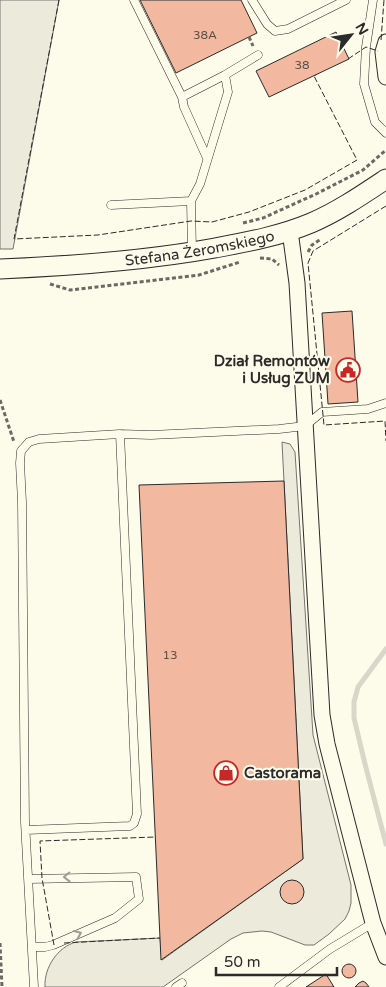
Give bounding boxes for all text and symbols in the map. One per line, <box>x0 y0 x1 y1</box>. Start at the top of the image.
north arrow <box>326 10 376 60</box>
text: N <box>352 20 372 38</box>
house number: 38A <box>193 28 217 42</box>
house number: 38 <box>294 58 310 72</box>
street label: Stefana Żeromskiego <box>124 227 276 270</box>
place label: Dział Remontów i Usług ZUM <box>214 352 330 388</box>
public building icon: Dział Remontów i Usług ZUM <box>335 357 361 383</box>
house number: 13 <box>162 648 178 662</box>
shop icon: Castorama <box>213 760 239 786</box>
place label: Castorama <box>244 764 321 782</box>
one-way arrow <box>63 872 70 882</box>
one-way arrow <box>73 929 82 940</box>
scale bar <box>216 944 337 976</box>
text: 50 m <box>224 953 261 971</box>

